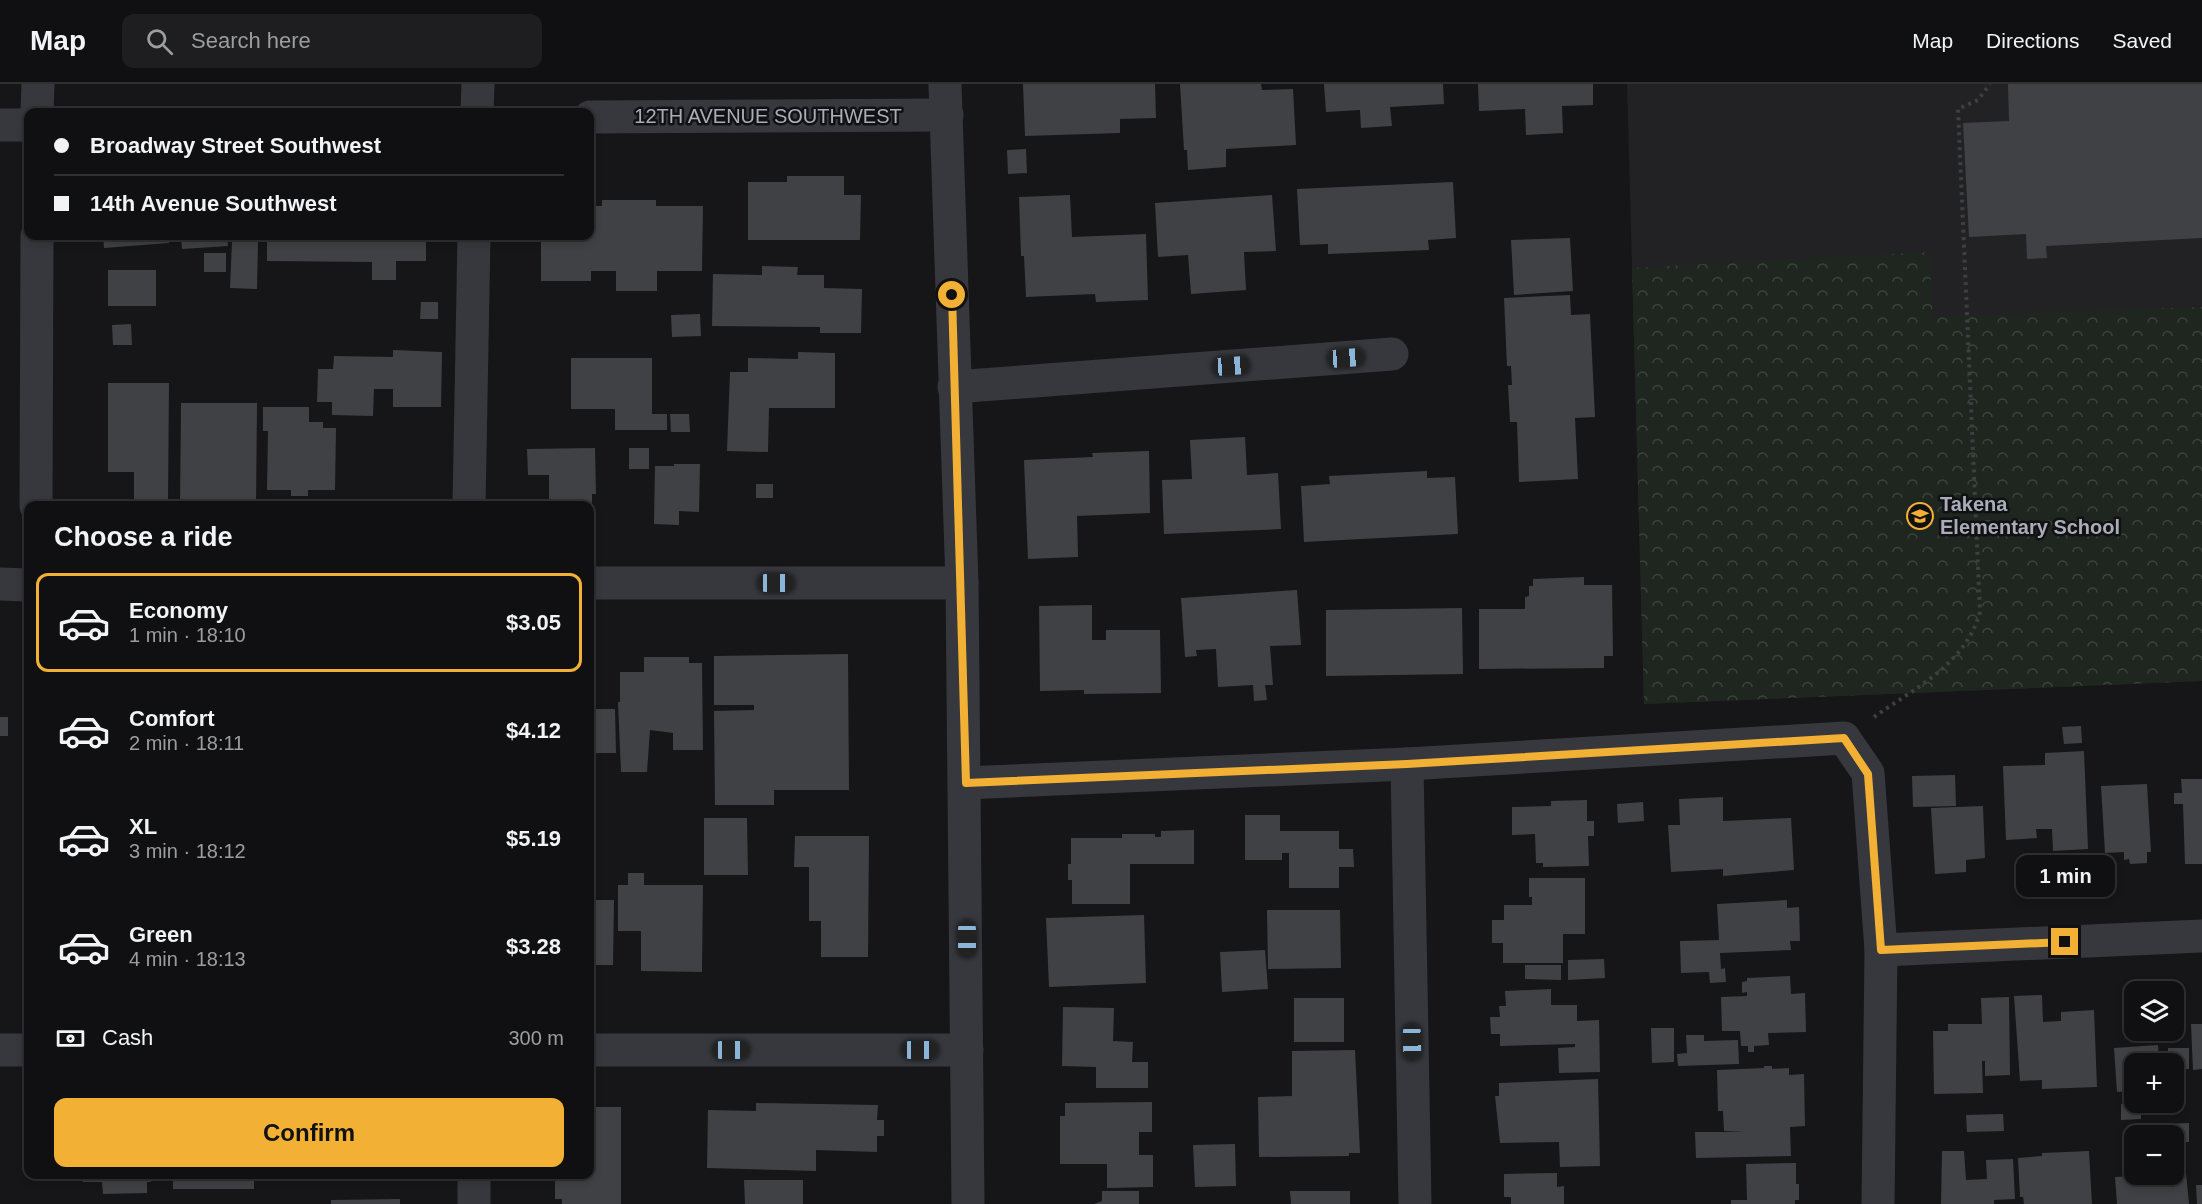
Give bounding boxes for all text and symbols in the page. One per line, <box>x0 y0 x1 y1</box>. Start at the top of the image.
search box <box>122 14 542 68</box>
text: Map <box>30 25 86 56</box>
icon: search <box>143 25 176 58</box>
text: Search here <box>191 28 311 53</box>
text: Map <box>1912 29 1953 52</box>
text: Directions <box>1986 29 2079 52</box>
text: Saved <box>2112 29 2172 52</box>
street label: 12TH AVENUE SOUTHWEST <box>634 105 902 127</box>
text: Broadway Street Southwest <box>90 133 381 158</box>
text: 14th Avenue Southwest <box>90 191 337 216</box>
route start <box>938 281 965 308</box>
car <box>1327 348 1365 368</box>
car <box>1212 356 1250 376</box>
place label: Takena Elementary School <box>1940 493 2120 538</box>
school or university icon: Takena Elementary School <box>1905 501 1935 531</box>
text: Choose a ride <box>54 522 233 552</box>
car <box>758 574 794 592</box>
icon: car <box>57 596 111 650</box>
text: Economy <box>129 598 228 623</box>
text: $3.05 <box>506 610 561 635</box>
text: 1 min · 18:10 <box>129 624 246 646</box>
icon: car <box>57 704 111 758</box>
text: Comfort <box>129 706 215 731</box>
text: $4.12 <box>506 718 561 743</box>
text: 2 min · 18:11 <box>129 732 244 754</box>
icon: car <box>57 812 111 866</box>
text: XL <box>129 814 157 839</box>
text: $5.19 <box>506 826 561 851</box>
text: 3 min · 18:12 <box>129 840 246 862</box>
callout: 1 min <box>2016 855 2114 897</box>
text: 1 min <box>2039 865 2092 887</box>
icon: car <box>57 920 111 974</box>
car <box>958 921 976 957</box>
text: Green <box>129 922 193 947</box>
route end <box>2051 928 2078 955</box>
text: $3.28 <box>506 934 561 959</box>
text: 4 min · 18:13 <box>129 948 246 970</box>
map controls <box>2124 981 2184 1185</box>
button: layers <box>2124 981 2184 1041</box>
icon: cash <box>54 1022 87 1055</box>
car <box>1403 1024 1421 1060</box>
text: Cash <box>102 1025 153 1050</box>
text: 300 m <box>508 1027 564 1049</box>
car <box>713 1041 749 1059</box>
car <box>902 1041 938 1059</box>
button: + <box>2124 1053 2184 1113</box>
button: Confirm <box>54 1098 564 1167</box>
button: − <box>2124 1125 2184 1185</box>

